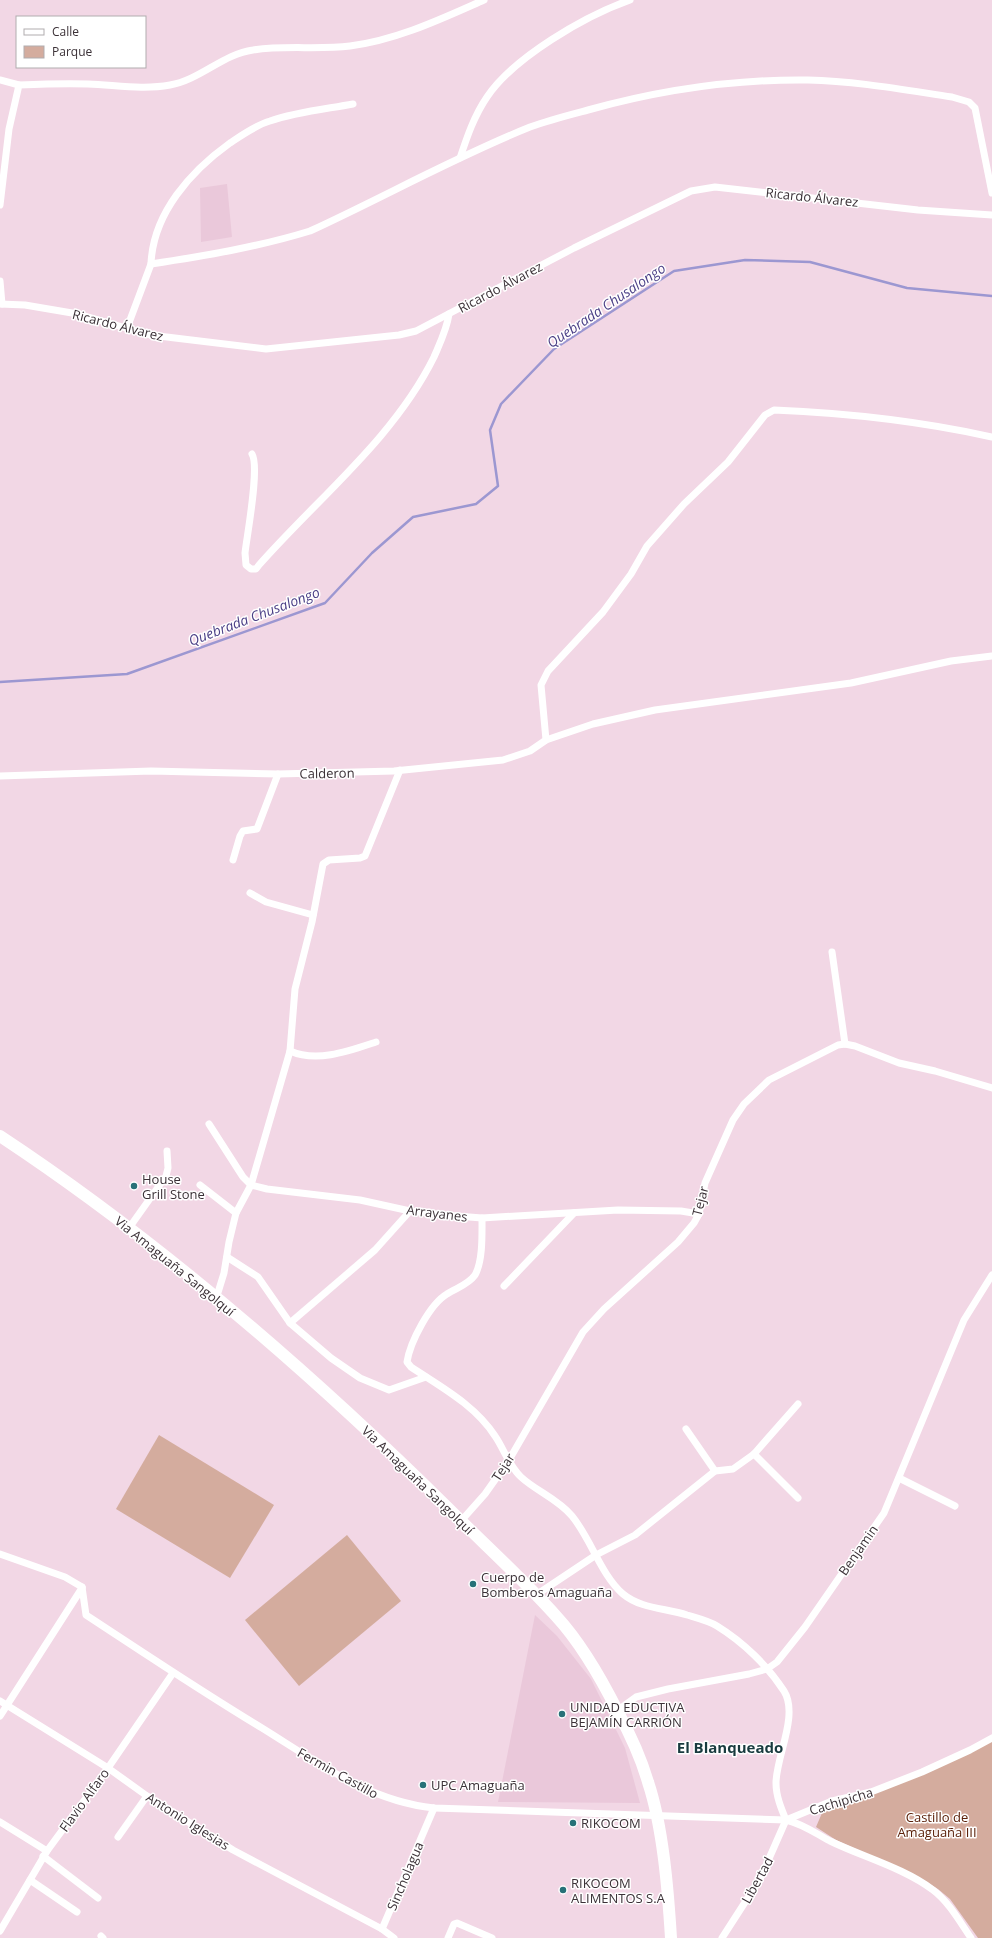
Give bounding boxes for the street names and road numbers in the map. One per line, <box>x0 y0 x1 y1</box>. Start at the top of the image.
street label: Ricardo Álvarez <box>765 183 859 211</box>
street label: Ricardo Álvarez <box>455 257 545 317</box>
street label: Ricardo Álvarez <box>71 305 165 345</box>
street label: Calderon <box>299 764 355 782</box>
street label: Tejar <box>687 1183 713 1218</box>
street label: Arrayanes <box>405 1200 469 1226</box>
street label: Via Amaguaña Sangolquí <box>111 1212 239 1321</box>
street label: Via Amaguaña Sangolquí <box>358 1422 479 1539</box>
street label: Tejar <box>487 1449 519 1485</box>
street label: Benjamin <box>834 1521 882 1579</box>
street label: Fermin Castillo <box>294 1743 382 1803</box>
street label: Flavio Alfaro <box>55 1764 113 1835</box>
street label: Cachipicha <box>807 1783 875 1819</box>
street label: Antonio Iglesias <box>143 1788 233 1854</box>
street label: Sincholagua <box>382 1839 428 1913</box>
street label: Libertad <box>737 1854 777 1906</box>

